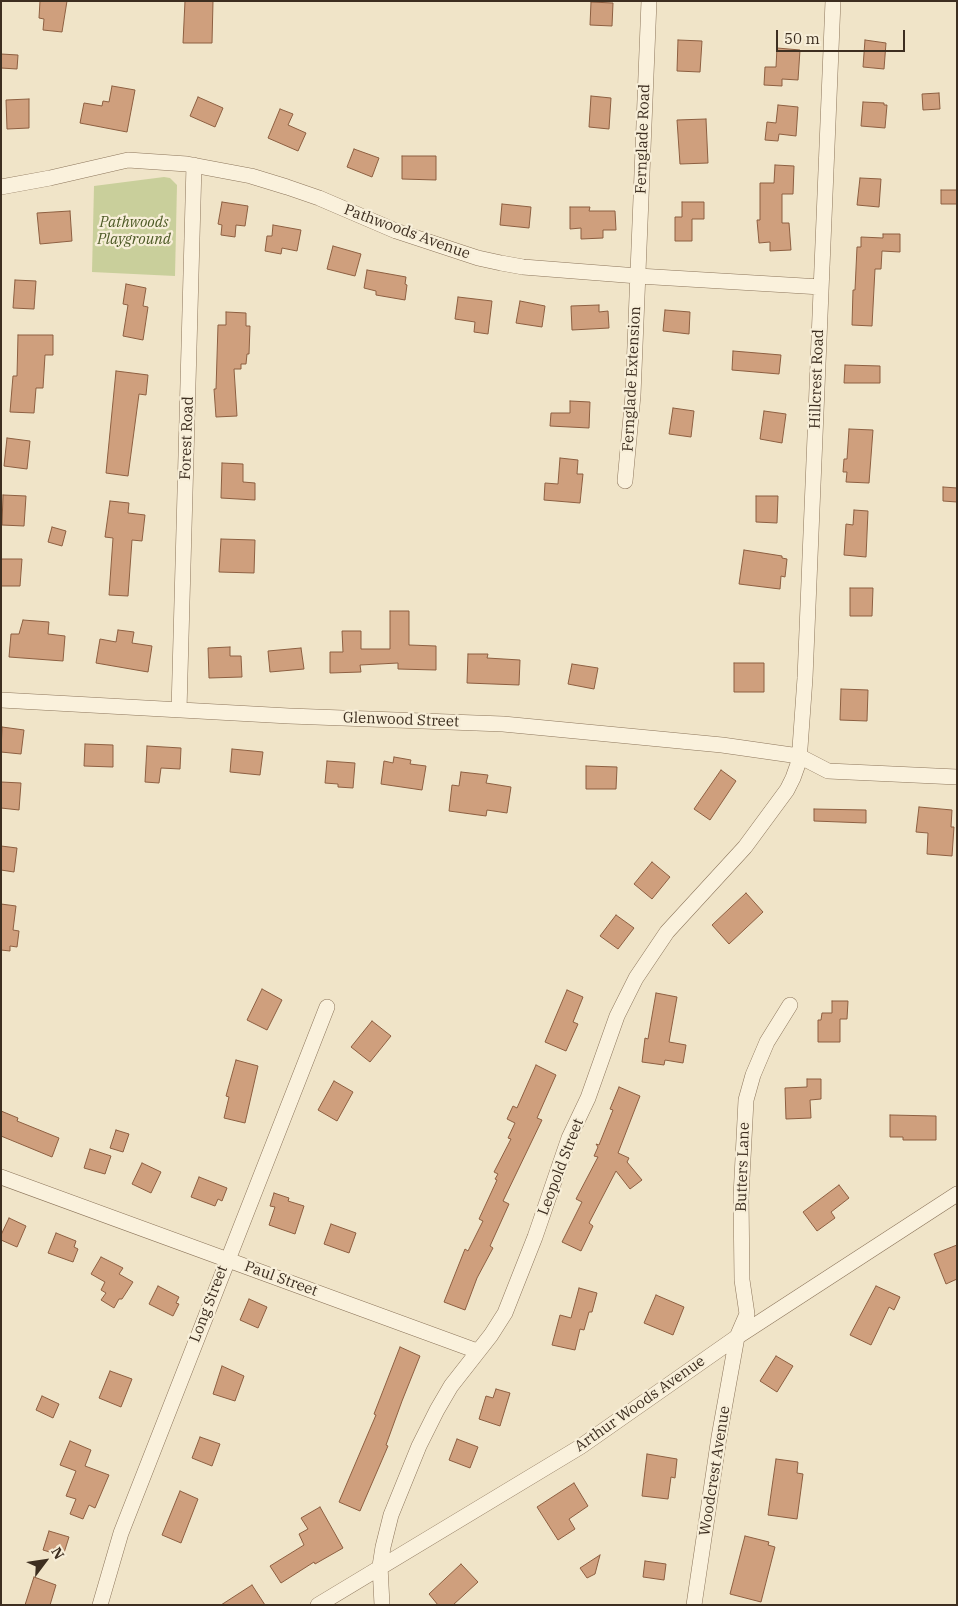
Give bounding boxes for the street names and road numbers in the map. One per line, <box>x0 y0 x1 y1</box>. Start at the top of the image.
street label: Fernglade Road <box>632 84 654 194</box>
street label: Pathwoods Avenue <box>341 201 473 263</box>
street label: Fernglade Extension <box>619 306 645 452</box>
street label: Hillcrest Road <box>806 329 828 429</box>
street label: Forest Road <box>177 396 197 480</box>
street label: Glenwood Street <box>343 709 459 731</box>
street label: Leopold Street <box>534 1116 588 1218</box>
street label: Butters Lane <box>732 1122 754 1212</box>
street label: Paul Street <box>242 1257 320 1301</box>
street label: Long Street <box>186 1263 232 1345</box>
street label: Arthur Woods Avenue <box>571 1352 709 1456</box>
street label: Woodcrest Avenue <box>696 1405 734 1537</box>

